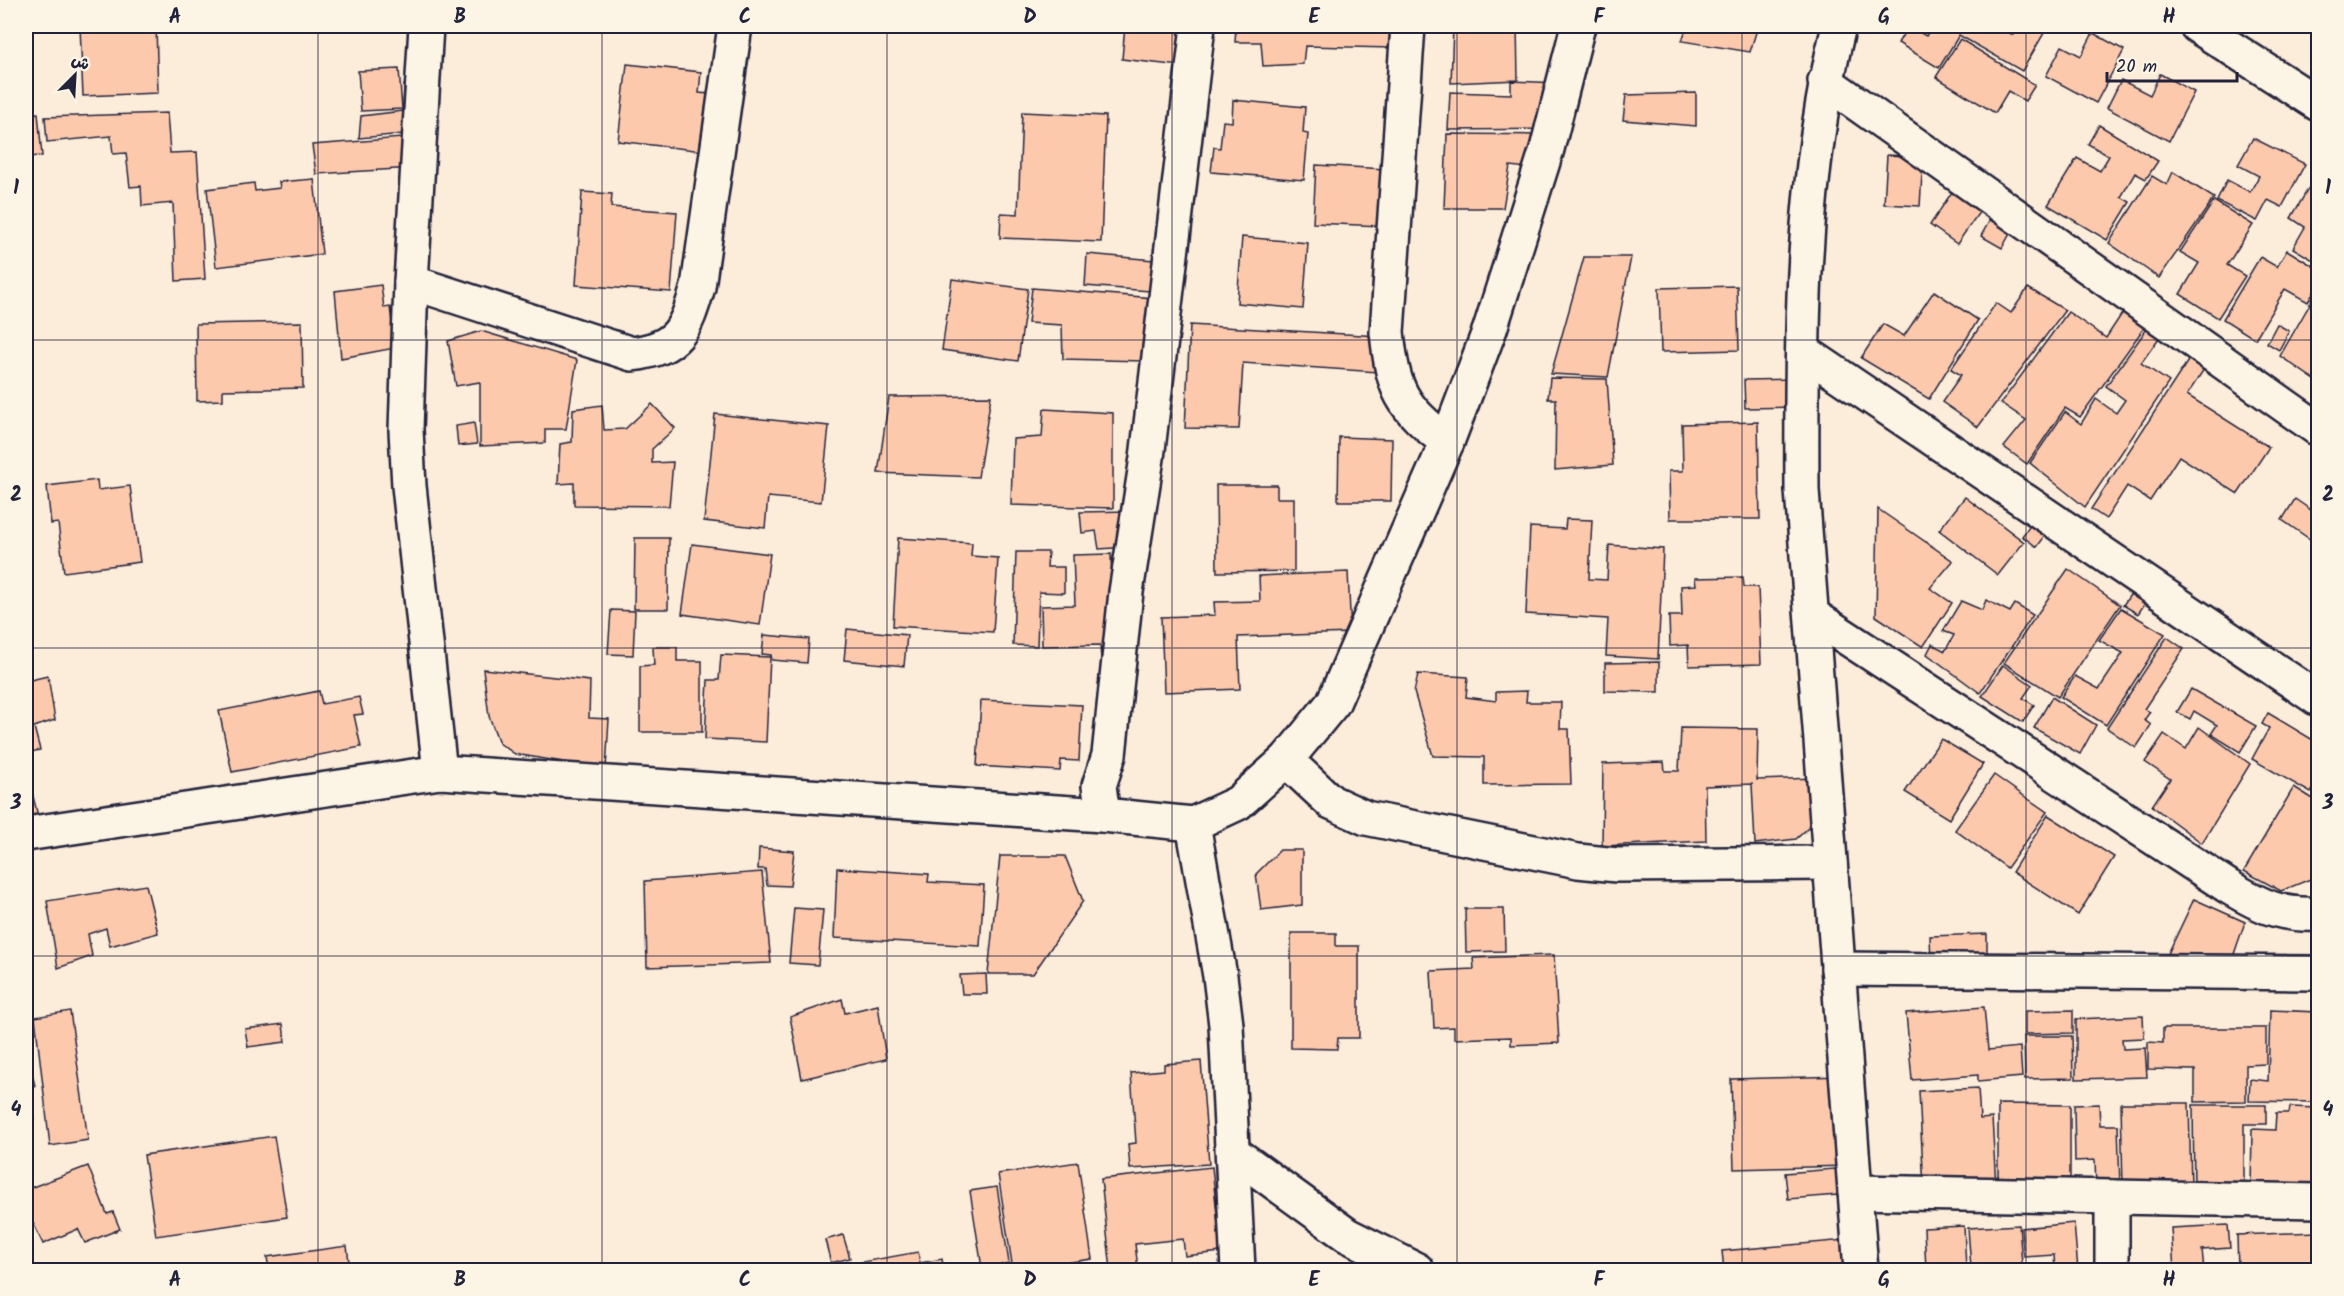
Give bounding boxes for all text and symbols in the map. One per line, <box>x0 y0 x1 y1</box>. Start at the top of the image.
text: A <box>169 2 181 34</box>
text: B <box>454 2 466 34</box>
text: C <box>739 2 751 34</box>
text: D <box>1023 2 1037 34</box>
text: E <box>1308 2 1320 34</box>
text: F <box>1594 2 1606 34</box>
text: G <box>1878 2 1890 34</box>
text: H <box>2162 2 2176 34</box>
north arrow <box>45 45 105 105</box>
scale bar <box>2107 45 2238 83</box>
text: ش <box>67 48 94 78</box>
text: 20 m <box>2116 53 2157 82</box>
text: 1 <box>13 173 19 205</box>
text: 1 <box>2325 173 2331 205</box>
text: 2 <box>10 480 22 512</box>
text: 2 <box>2322 480 2334 512</box>
text: 3 <box>10 788 22 820</box>
text: 3 <box>2322 788 2334 820</box>
text: 4 <box>11 1095 22 1127</box>
text: 4 <box>2323 1095 2334 1127</box>
text: A <box>169 1265 181 1296</box>
text: B <box>454 1265 466 1296</box>
text: C <box>739 1265 751 1296</box>
text: D <box>1023 1265 1037 1296</box>
text: E <box>1308 1265 1320 1296</box>
text: F <box>1594 1265 1606 1296</box>
text: G <box>1878 1265 1890 1296</box>
text: H <box>2162 1265 2176 1296</box>

